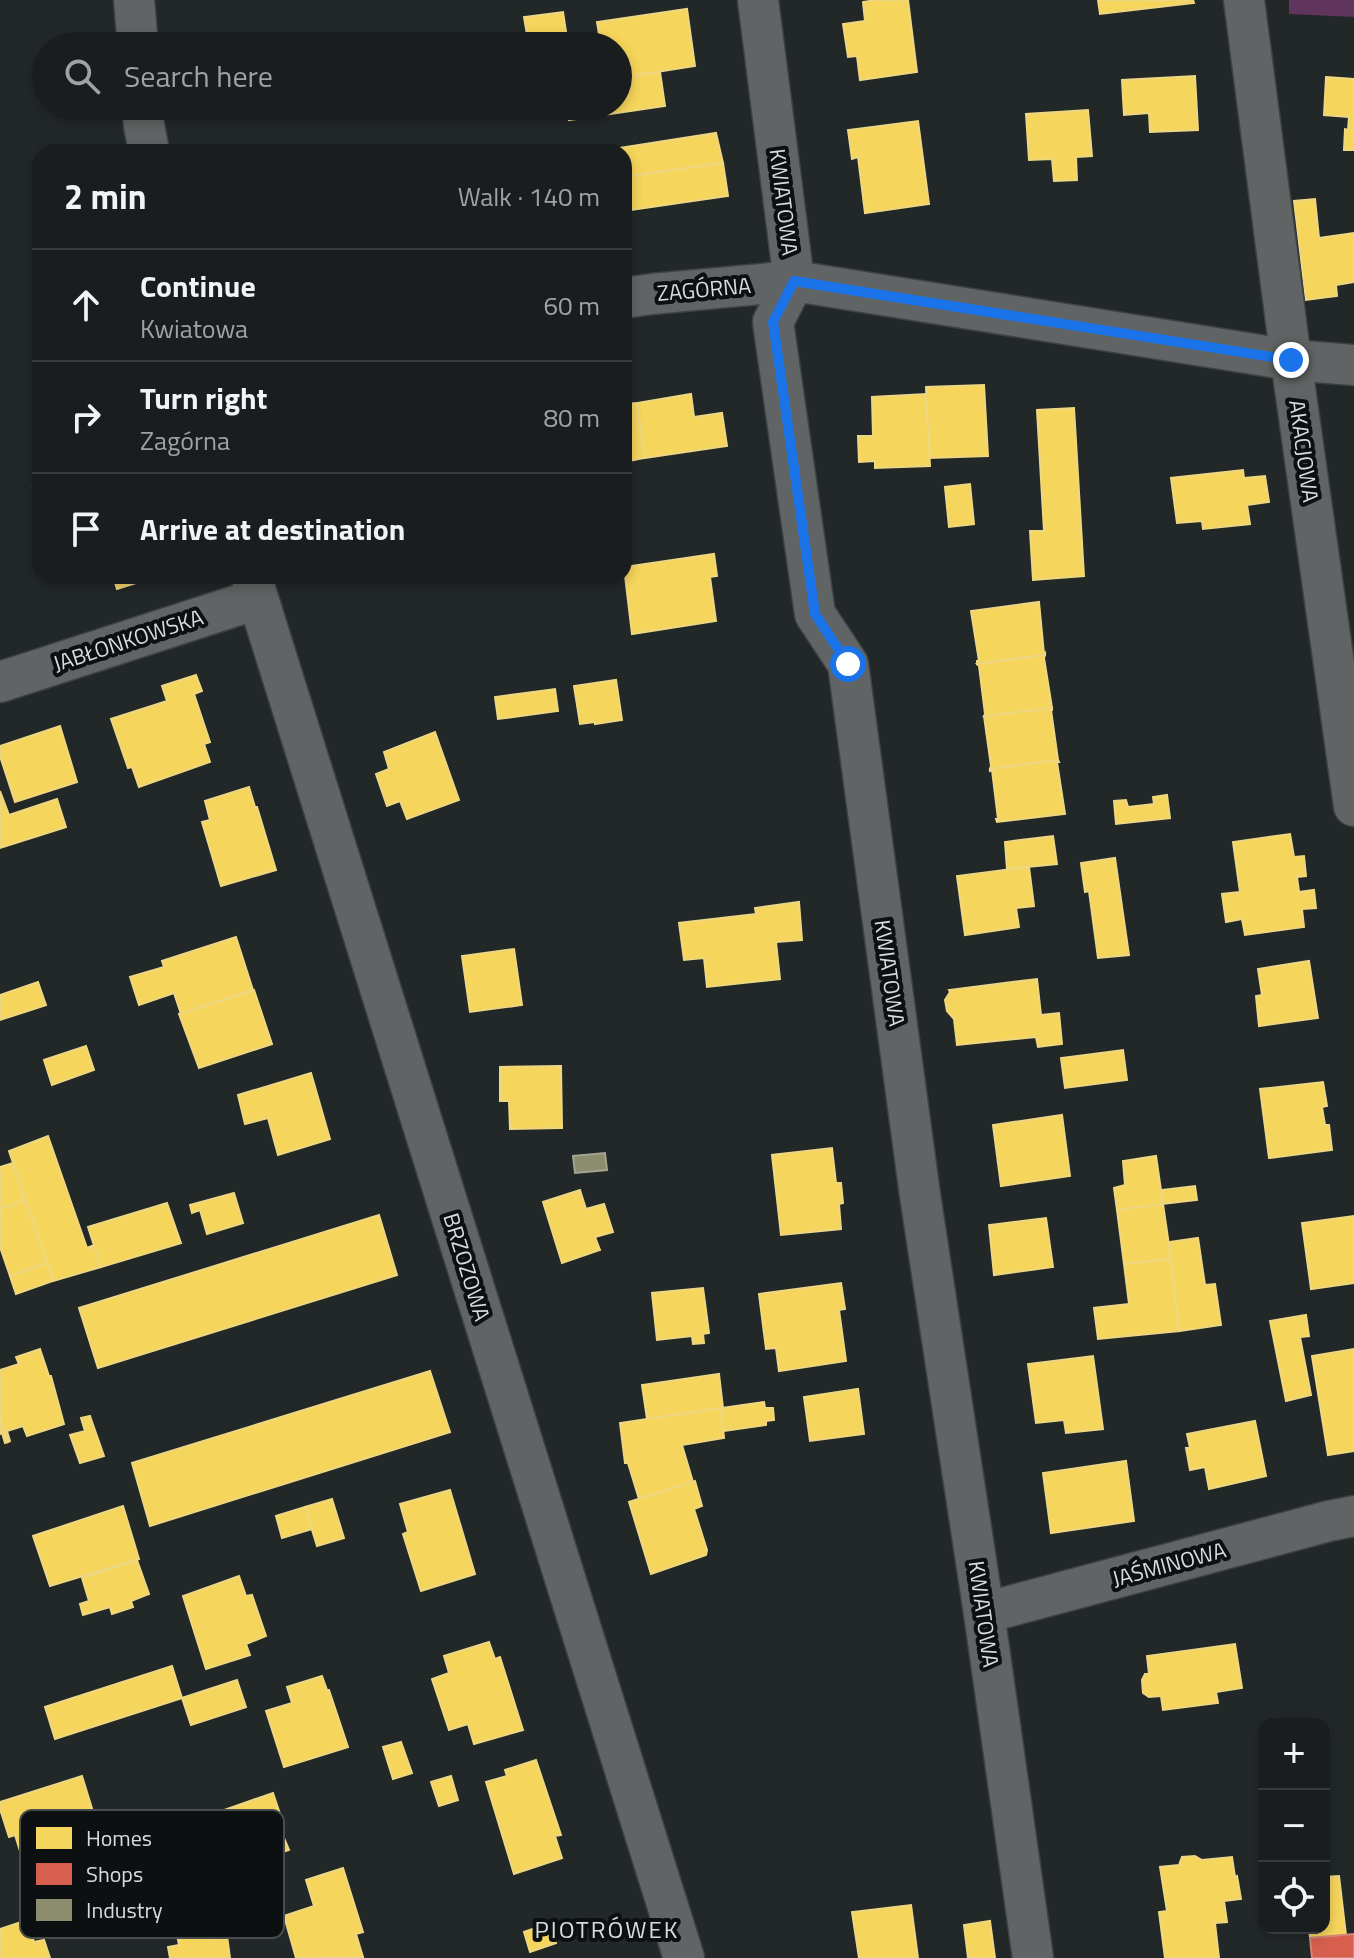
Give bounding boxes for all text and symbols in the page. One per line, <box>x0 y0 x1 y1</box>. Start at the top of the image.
search box <box>32 32 632 120</box>
text: Search here <box>124 53 273 99</box>
icon: search <box>60 54 104 98</box>
street label: KWIATOWA <box>761 147 807 257</box>
text: 2 min <box>64 170 147 222</box>
text: Walk · 140 m <box>458 177 600 216</box>
text: Continue <box>140 263 256 309</box>
street label: ZAGÓRNA <box>656 268 752 310</box>
icon: ahead <box>64 283 108 327</box>
text: 60 m <box>543 286 600 325</box>
text: Kwiatowa <box>140 309 248 348</box>
route end <box>1273 342 1309 378</box>
text: Turn right <box>140 375 268 421</box>
icon: right <box>64 395 108 439</box>
street label: AKACJOWA <box>1280 397 1328 505</box>
text: 80 m <box>543 398 600 437</box>
text: Zagórna <box>140 421 230 460</box>
text: Arrive at destination <box>140 506 405 552</box>
icon: arrive <box>64 507 108 551</box>
street label: JABŁONKOWSKA <box>48 600 208 680</box>
route start <box>830 646 866 682</box>
street label: KWIATOWA <box>866 918 914 1028</box>
street label: BRZOZOWA <box>434 1209 500 1325</box>
street label: JAŚMINOWA <box>1108 1532 1230 1596</box>
street label: KWIATOWA <box>960 1559 1008 1669</box>
map controls <box>1258 1718 1330 1934</box>
button: + <box>1258 1718 1330 1790</box>
button: − <box>1258 1790 1330 1862</box>
legend <box>20 1810 284 1938</box>
text: Homes <box>86 1821 152 1855</box>
text: Shops <box>86 1857 143 1891</box>
button: locate <box>1258 1862 1330 1934</box>
text: Industry <box>86 1893 163 1927</box>
district label: PIOTRÓWEK <box>535 1911 679 1947</box>

